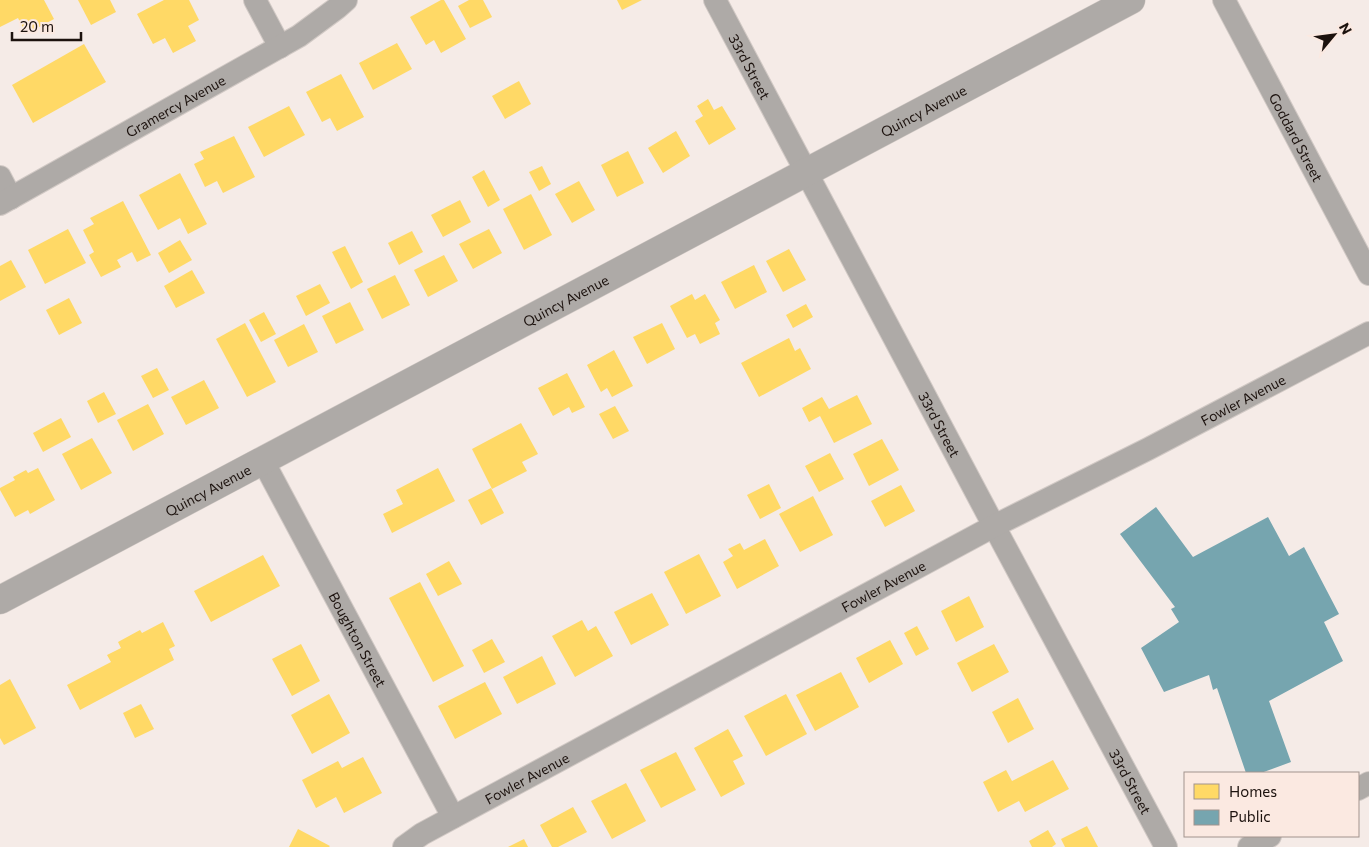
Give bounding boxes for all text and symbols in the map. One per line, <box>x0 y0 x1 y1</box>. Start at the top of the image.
scale bar <box>12 10 81 42</box>
north arrow <box>1309 10 1359 60</box>
text: 20 m <box>20 17 54 35</box>
text: N <box>1336 20 1356 37</box>
street label: 33rd Street <box>726 31 775 102</box>
street label: Gramercy Avenue <box>122 71 228 140</box>
street label: Quincy Avenue <box>877 81 969 140</box>
street label: Goddard Street <box>1266 90 1327 184</box>
street label: Quincy Avenue <box>520 270 611 330</box>
street label: Fowler Avenue <box>1198 370 1288 428</box>
street label: 33rd Street <box>916 388 964 460</box>
street label: Quincy Avenue <box>162 460 253 520</box>
street label: Fowler Avenue <box>838 556 928 615</box>
street label: Boughton Street <box>326 589 391 690</box>
street label: 33rd Street <box>1106 746 1155 817</box>
street label: Fowler Avenue <box>482 748 572 807</box>
legend <box>1184 772 1359 837</box>
text: Homes <box>1229 782 1277 800</box>
text: Public <box>1229 807 1271 825</box>

